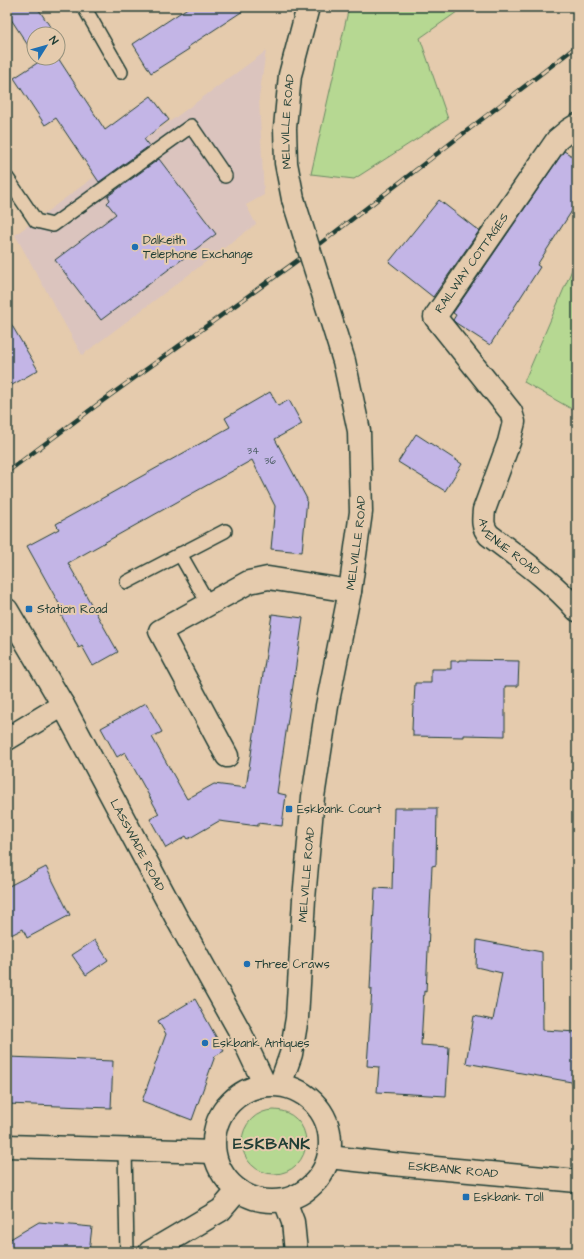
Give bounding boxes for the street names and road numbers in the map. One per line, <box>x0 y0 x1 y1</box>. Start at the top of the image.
street label: MELVILLE ROAD <box>276 73 299 171</box>
street label: RAILWAY COTTAGES <box>431 209 513 317</box>
street label: MELVILLE ROAD <box>342 495 370 591</box>
street label: AVENUE ROAD <box>475 518 544 580</box>
street label: LASSWADE ROAD <box>106 796 169 894</box>
street label: MELVILLE ROAD <box>294 826 319 923</box>
street label: ESKBANK ROAD <box>408 1157 499 1182</box>

